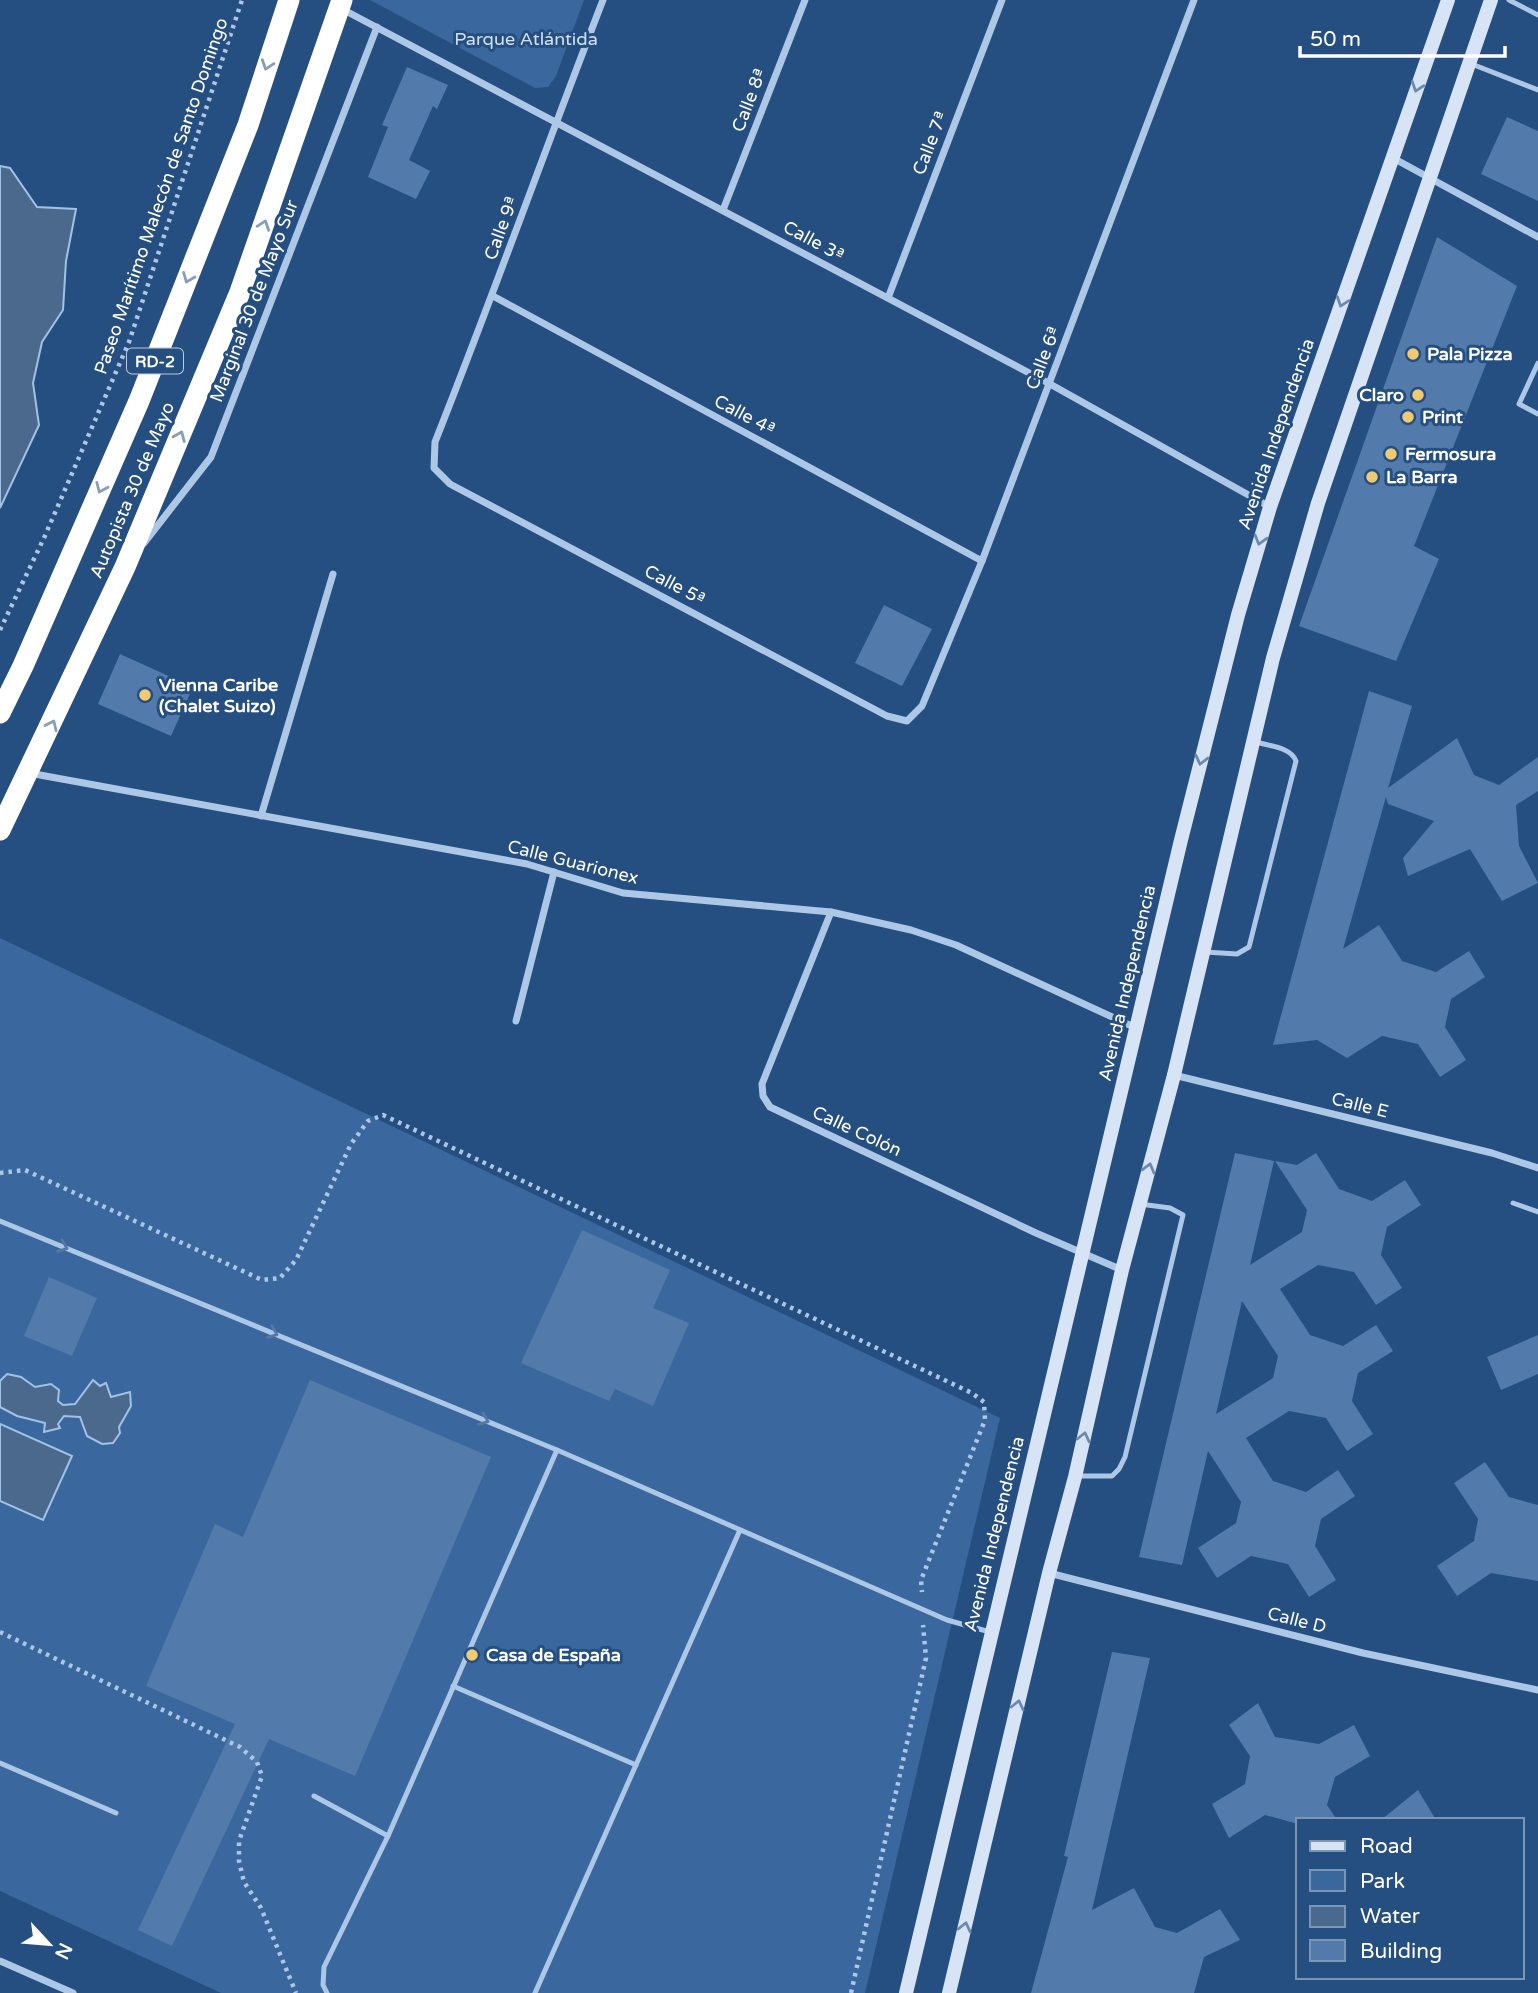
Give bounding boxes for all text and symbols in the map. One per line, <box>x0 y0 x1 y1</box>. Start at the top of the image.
scale bar <box>1300 14 1505 58</box>
street label: Paseo Marítimo Malecón de Santo Domingo <box>89 15 233 377</box>
text: 50 m <box>1310 27 1361 52</box>
park label: Parque Atlántida <box>454 28 598 50</box>
one-way arrow <box>261 59 276 71</box>
street label: Calle 8ª <box>727 65 771 135</box>
one-way arrow <box>1411 81 1425 93</box>
street label: Calle 7ª <box>908 108 952 178</box>
street label: Calle 9ª <box>479 193 523 263</box>
street label: Marginal 30 de Mayo Sur <box>205 197 303 405</box>
street label: Calle 3ª <box>779 216 849 266</box>
one-way arrow <box>255 219 269 231</box>
one-way arrow <box>182 271 196 283</box>
one-way arrow <box>1336 296 1350 308</box>
street label: Calle 6ª <box>1021 323 1065 393</box>
street label: Avenida Independencia <box>1233 336 1319 532</box>
place label: Pala Pizza <box>1427 343 1513 365</box>
marker: Pala Pizza <box>1405 346 1421 362</box>
road number: RD-2 <box>127 348 183 374</box>
place label: Claro <box>1359 384 1404 406</box>
marker: Claro <box>1410 387 1426 403</box>
street label: Calle 4ª <box>710 390 780 440</box>
street label: Autopista 30 de Mayo <box>85 399 179 581</box>
place label: Print <box>1422 406 1463 428</box>
marker: Print <box>1400 409 1416 425</box>
one-way arrow <box>172 431 186 444</box>
place label: Fermosura <box>1405 443 1496 465</box>
marker: Fermosura <box>1383 446 1399 462</box>
place label: La Barra <box>1386 466 1458 488</box>
marker: La Barra <box>1364 469 1380 485</box>
one-way arrow <box>95 481 109 493</box>
one-way arrow <box>1254 534 1268 546</box>
street label: Calle 5ª <box>641 560 709 610</box>
place label: Vienna Caribe (Chalet Suizo) <box>159 674 278 717</box>
marker: Vienna Caribe (Chalet Suizo) <box>137 687 153 703</box>
one-way arrow <box>43 720 57 732</box>
one-way arrow <box>1195 754 1209 766</box>
street label: Calle Guarionex <box>505 835 641 889</box>
street label: Avenida Independencia <box>1094 883 1160 1083</box>
street label: Calle E <box>1329 1087 1391 1123</box>
street label: Calle Colón <box>809 1101 905 1161</box>
one-way arrow <box>1141 1162 1155 1174</box>
one-way arrow <box>56 1238 68 1252</box>
one-way arrow <box>267 1325 279 1339</box>
one-way arrow <box>476 1412 489 1426</box>
one-way arrow <box>1076 1431 1090 1443</box>
street label: Avenida Independencia <box>959 1434 1029 1634</box>
street label: Calle D <box>1265 1602 1329 1638</box>
place label: Casa de España <box>486 1644 621 1666</box>
marker: Casa de España <box>464 1647 480 1663</box>
one-way arrow <box>1009 1699 1024 1711</box>
legend <box>1296 1818 1524 1979</box>
text: Road <box>1360 1834 1413 1859</box>
text: Park <box>1360 1869 1405 1894</box>
text: Water <box>1360 1904 1420 1929</box>
north arrow <box>14 1909 84 1979</box>
one-way arrow <box>957 1921 971 1933</box>
text: N <box>50 1939 77 1963</box>
text: Building <box>1360 1939 1442 1964</box>

